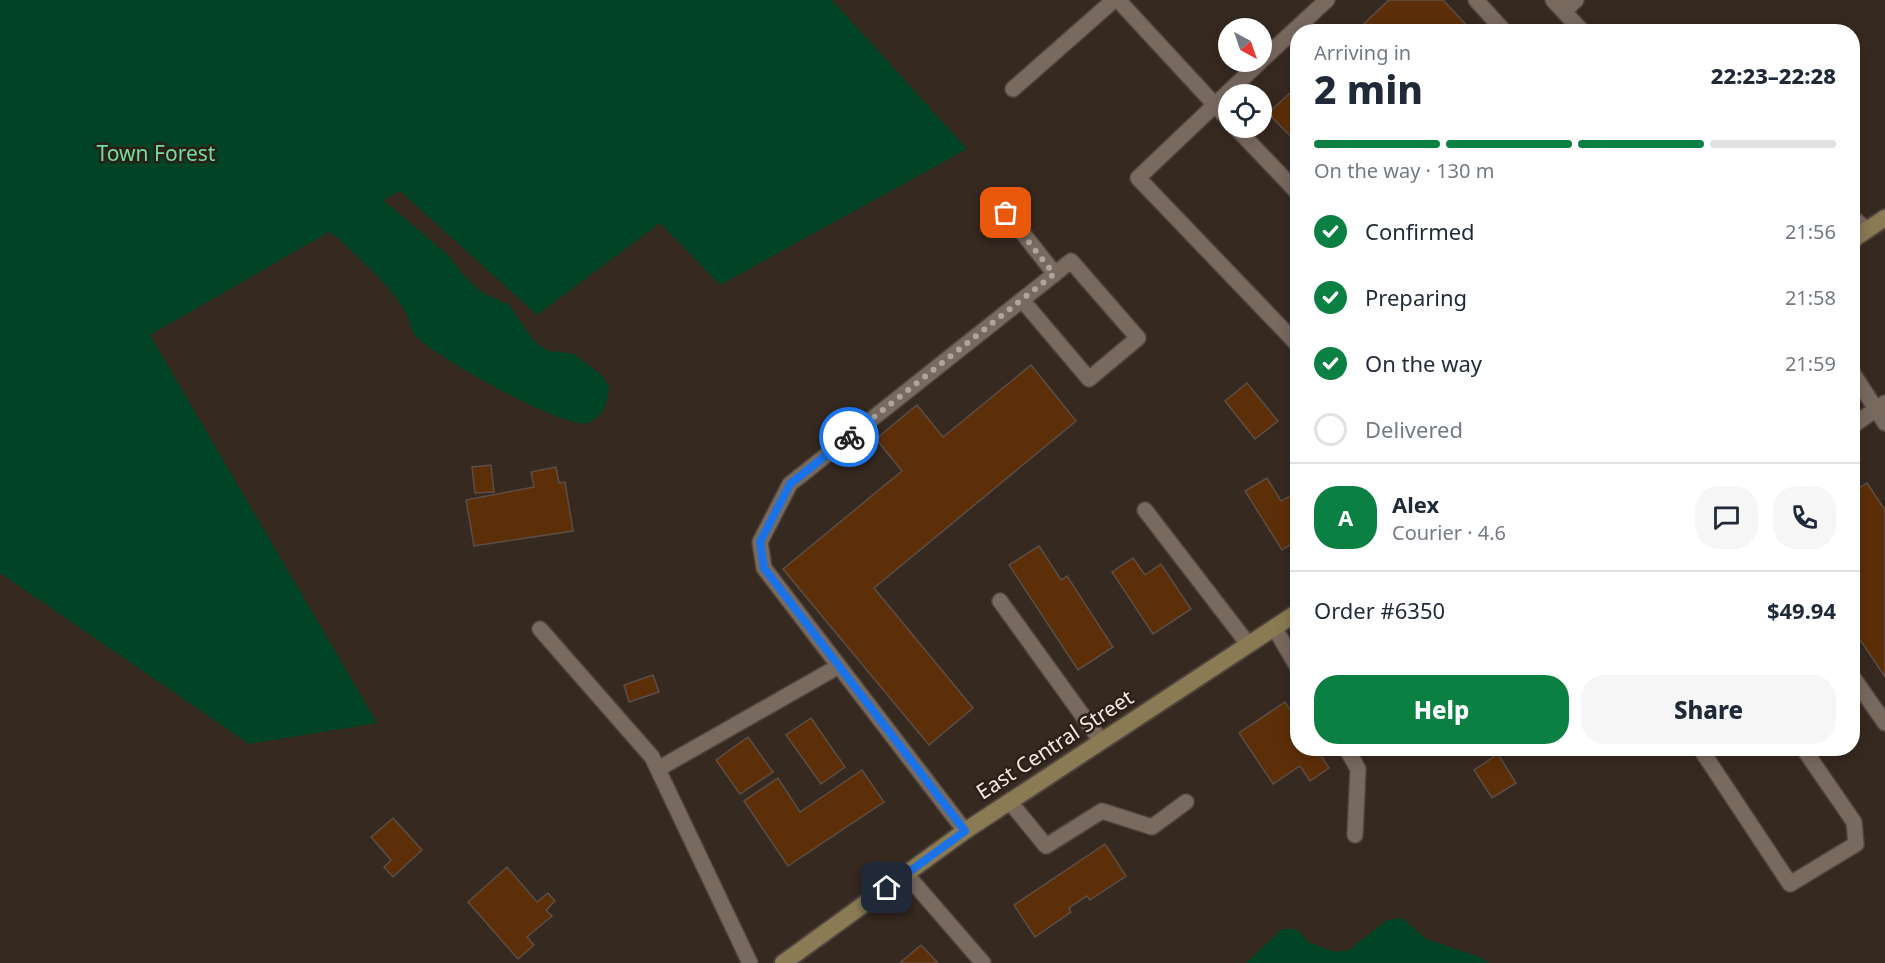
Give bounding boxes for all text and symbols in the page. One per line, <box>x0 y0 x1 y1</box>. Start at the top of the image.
north arrow <box>1218 18 1272 72</box>
map controls <box>1218 18 1272 138</box>
text: Arriving in <box>1314 39 1411 66</box>
text: 22:23–22:28 <box>1711 60 1836 90</box>
text: 2 min <box>1314 62 1423 115</box>
button: locate <box>1218 84 1272 138</box>
park label: Town Forest <box>97 139 216 167</box>
text: On the way · 130 m <box>1314 157 1494 184</box>
pin <box>980 187 1031 238</box>
icon: bag <box>989 196 1022 229</box>
icon: check <box>1314 215 1347 248</box>
text: Confirmed <box>1365 216 1475 246</box>
text: 21:56 <box>1785 218 1836 245</box>
icon: check <box>1314 281 1347 314</box>
text: Preparing <box>1365 282 1467 312</box>
text: 21:58 <box>1785 284 1836 311</box>
icon: check <box>1314 347 1347 380</box>
text: On the way <box>1365 348 1482 378</box>
text: 21:59 <box>1785 350 1836 377</box>
courier <box>819 407 879 467</box>
text: Delivered <box>1365 414 1463 444</box>
icon: bike <box>833 421 866 454</box>
button: chat <box>1695 486 1758 549</box>
button: phone <box>1773 486 1836 549</box>
text: Alex <box>1392 489 1439 519</box>
text: A <box>1338 502 1353 532</box>
text: Courier · 4.6 <box>1392 519 1506 546</box>
text: Order #6350 <box>1314 595 1445 625</box>
text: $49.94 <box>1767 595 1836 625</box>
button: Help <box>1314 675 1569 744</box>
button: Share <box>1581 675 1836 744</box>
street label: East Central Street <box>971 683 1139 805</box>
pin <box>861 862 912 913</box>
icon: home <box>870 871 903 904</box>

